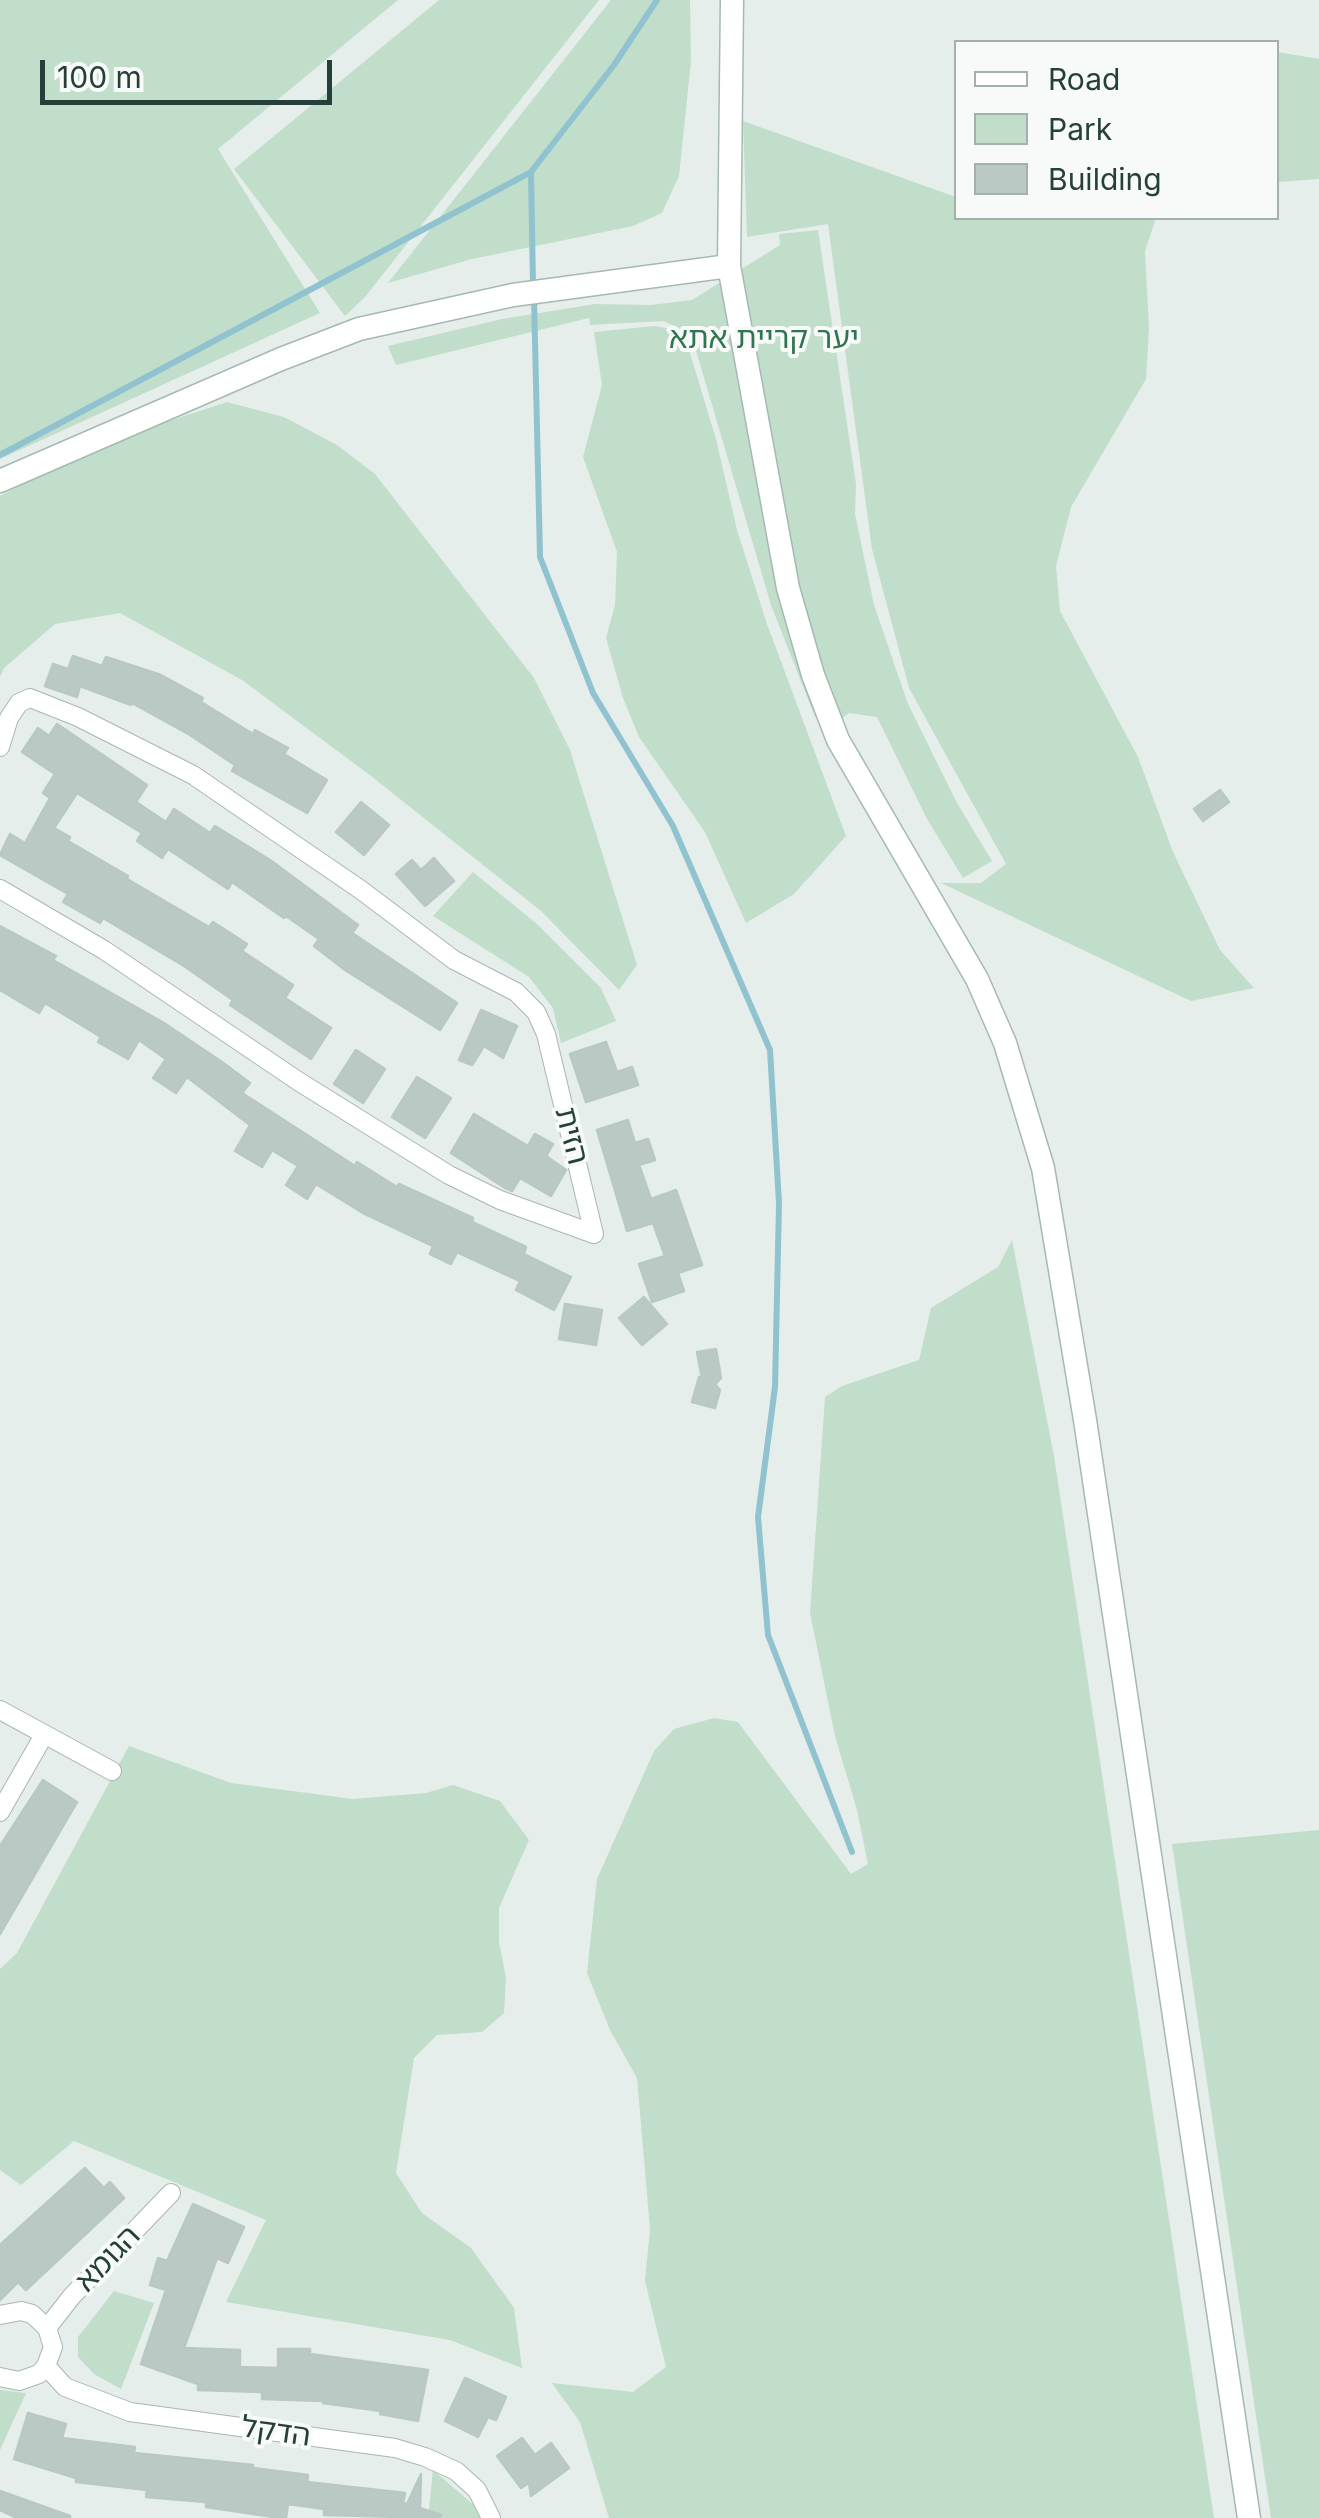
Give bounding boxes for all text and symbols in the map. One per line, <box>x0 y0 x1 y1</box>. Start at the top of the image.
scale bar <box>45 40 338 102</box>
legend <box>954 40 1279 220</box>
text: 100 m <box>57 59 142 95</box>
text: Road <box>1048 61 1120 97</box>
text: Park <box>1048 111 1112 147</box>
text: Building <box>1048 161 1162 197</box>
park label: יער קריית אתא <box>669 321 859 357</box>
street label: הזית <box>547 1104 595 1168</box>
street label: הגומא <box>68 2219 148 2299</box>
street label: הדקל <box>239 2409 313 2455</box>

